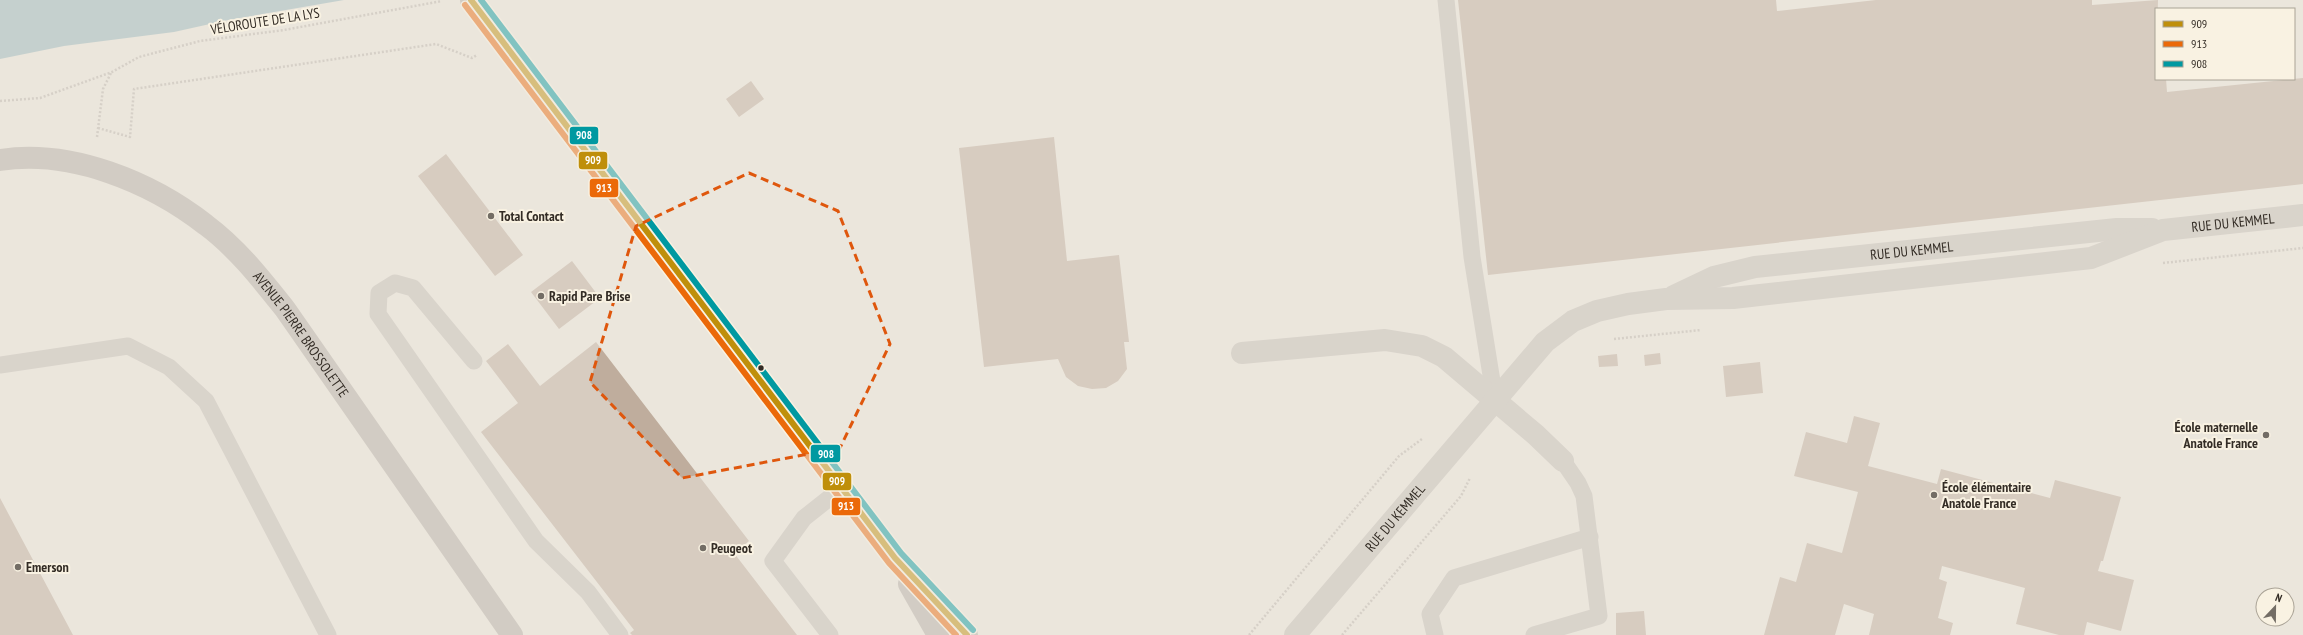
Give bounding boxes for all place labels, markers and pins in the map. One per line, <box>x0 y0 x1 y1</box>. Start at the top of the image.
place label: Total Contact <box>499 207 564 225</box>
marker: Total Contact <box>486 211 496 221</box>
place label: Rapid Pare Brise <box>549 287 630 305</box>
marker: Rapid Pare Brise <box>536 291 546 301</box>
unlabelled marker <box>756 363 766 373</box>
place label: École maternelle Anatole France <box>2174 418 2258 452</box>
marker: École maternelle Anatole France <box>2261 430 2271 440</box>
place label: École élémentaire Anatole France <box>1941 478 2031 512</box>
marker: École élémentaire Anatole France <box>1929 490 1939 500</box>
place label: Peugeot <box>711 539 752 557</box>
marker: Peugeot <box>698 543 708 553</box>
place label: Emerson <box>26 558 69 576</box>
marker: Emerson <box>13 562 23 572</box>

